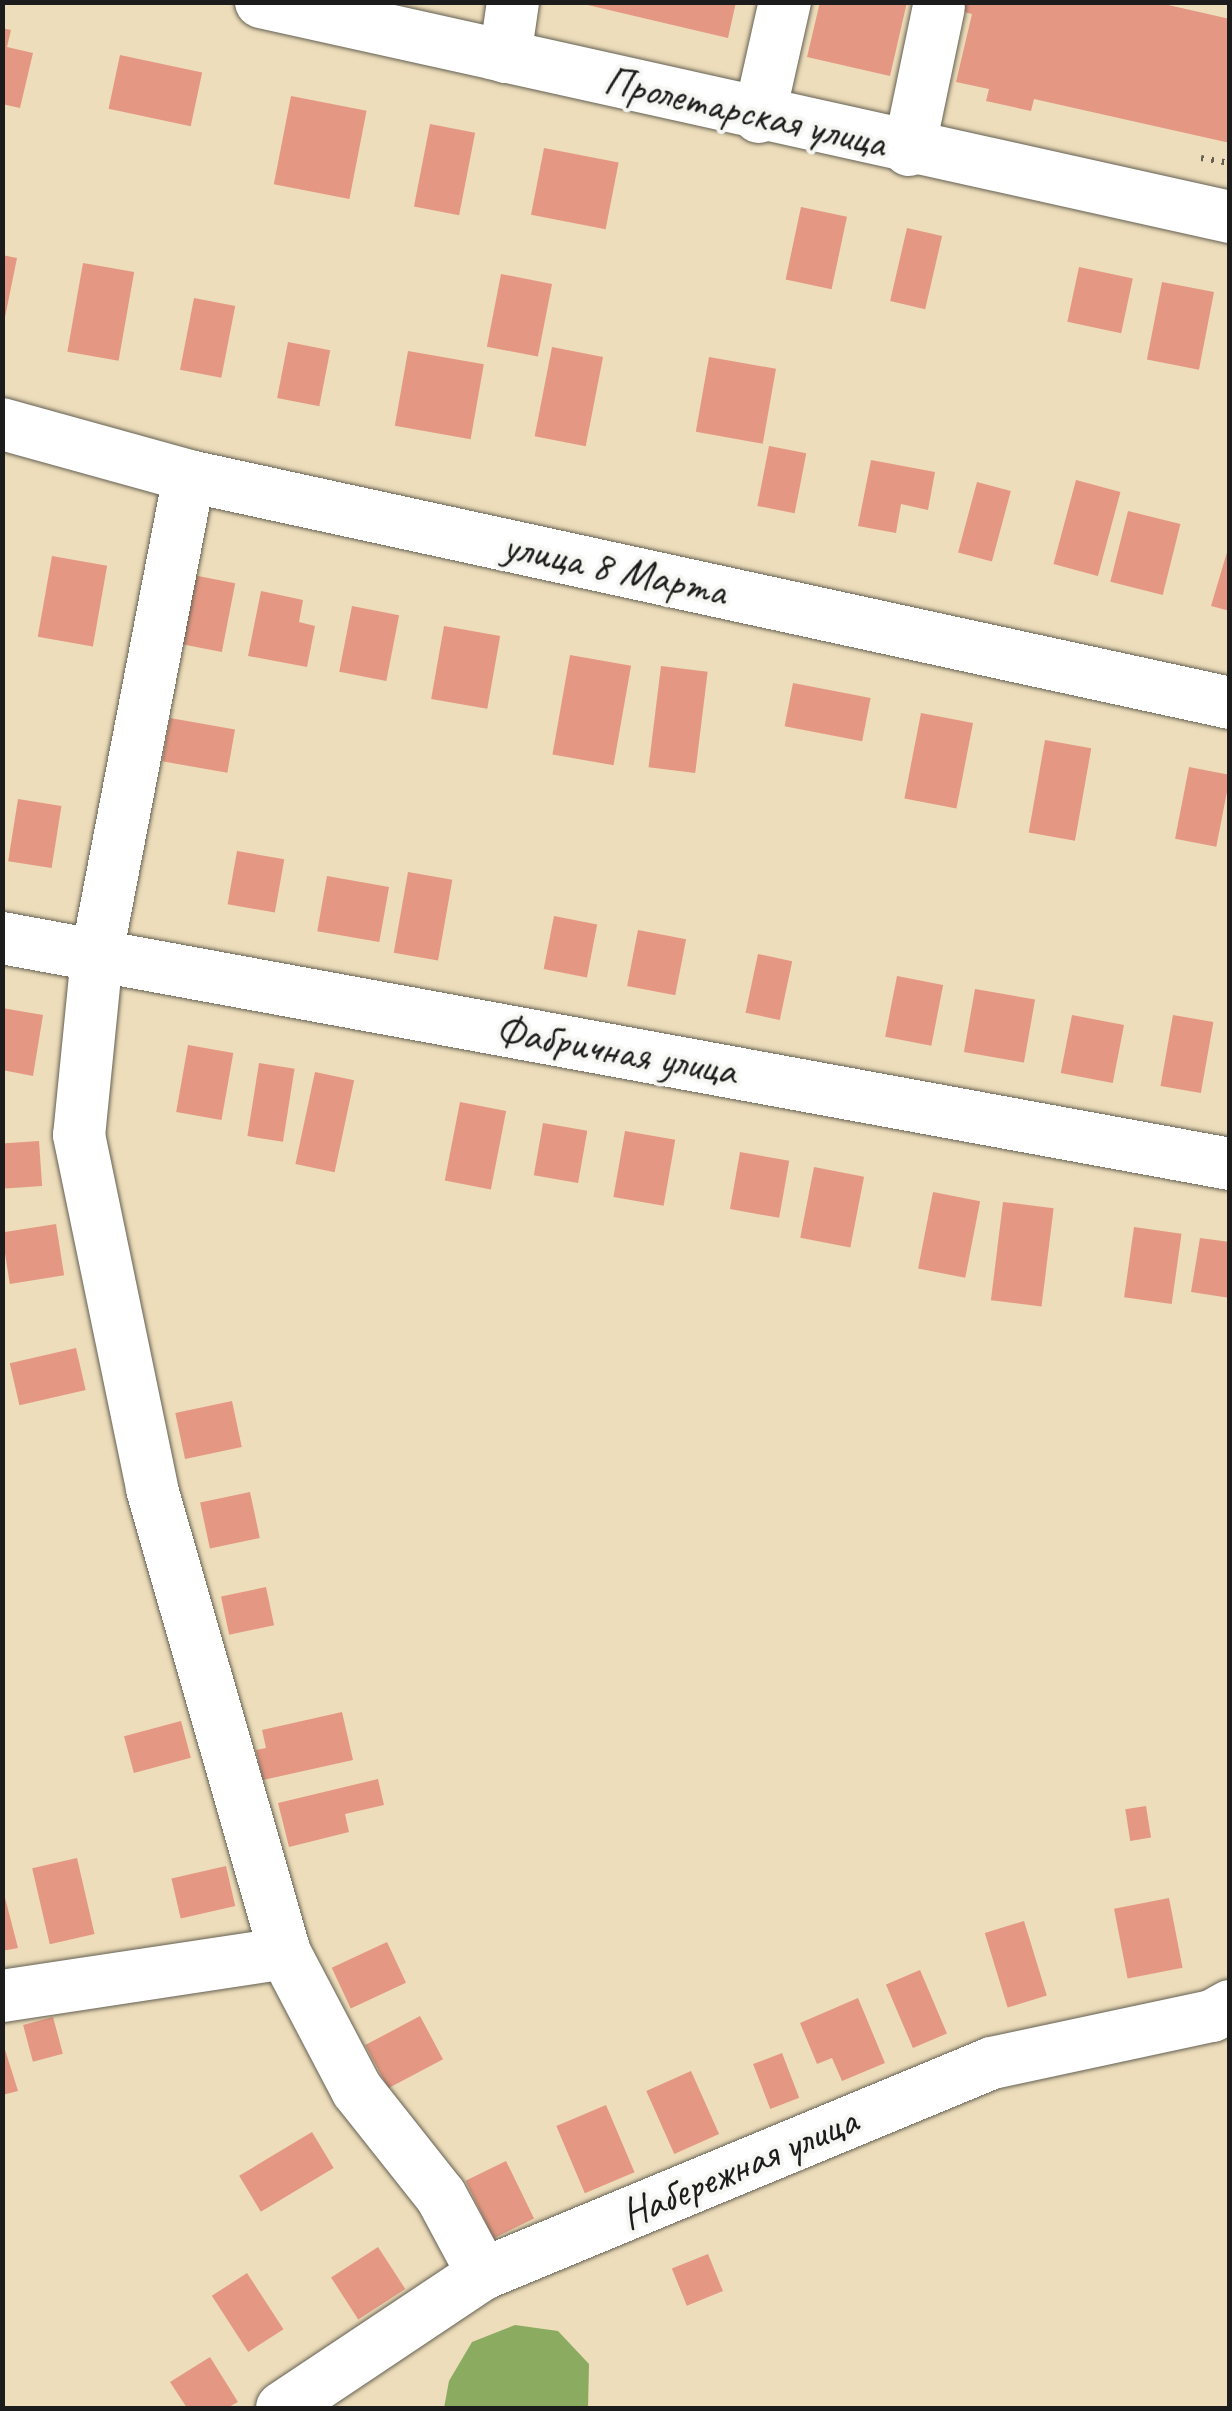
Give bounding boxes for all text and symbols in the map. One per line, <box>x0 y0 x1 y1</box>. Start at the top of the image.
street label: Пролетарская улица <box>598 55 892 169</box>
street label: улица 8 Марта <box>499 521 731 617</box>
street label: Фабричная улица <box>490 1005 742 1097</box>
street label: Набережная улица <box>611 2095 867 2241</box>

